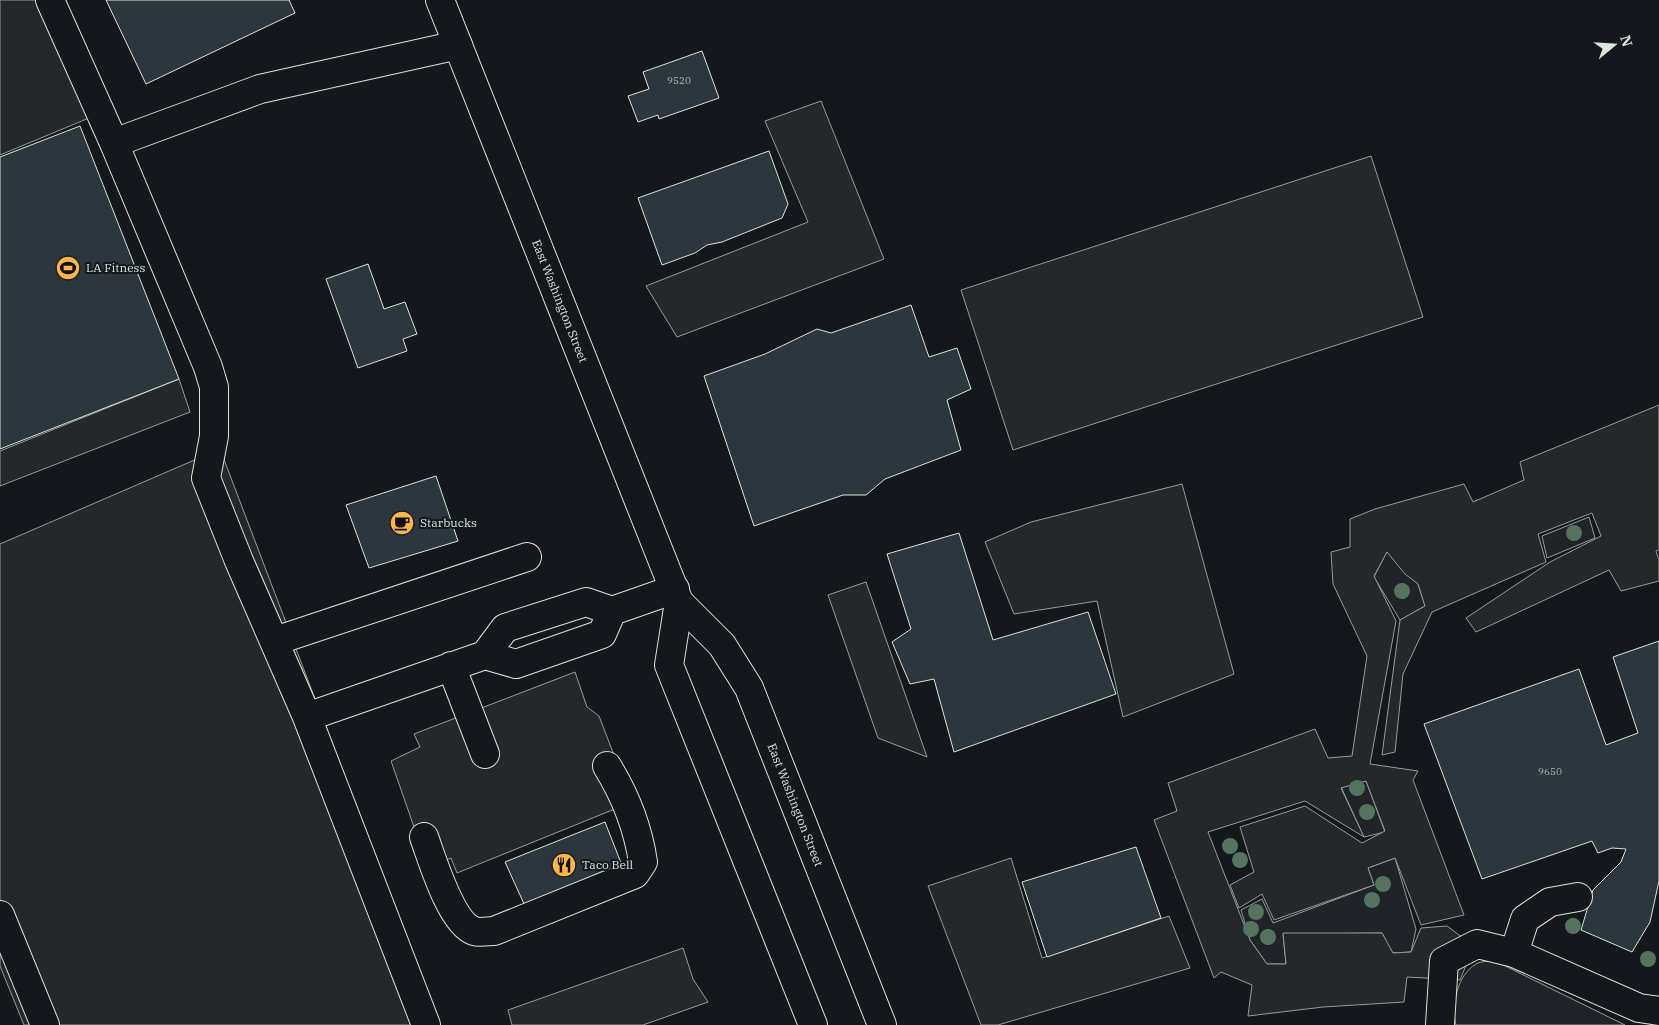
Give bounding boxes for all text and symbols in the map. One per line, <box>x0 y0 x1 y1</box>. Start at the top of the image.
north arrow <box>1589 20 1639 70</box>
text: N <box>1616 33 1637 49</box>
house number: 9520 <box>667 74 691 87</box>
street label: East Washington Street <box>529 237 591 365</box>
sports icon: LA Fitness <box>55 255 81 281</box>
place label: LA Fitness <box>86 260 145 275</box>
cafe icon: Starbucks <box>389 510 415 536</box>
place label: Starbucks <box>420 515 477 530</box>
street label: East Washington Street <box>765 741 827 869</box>
house number: 9650 <box>1538 765 1562 778</box>
restaurant icon: Taco Bell <box>551 852 577 878</box>
place label: Taco Bell <box>582 857 634 872</box>

